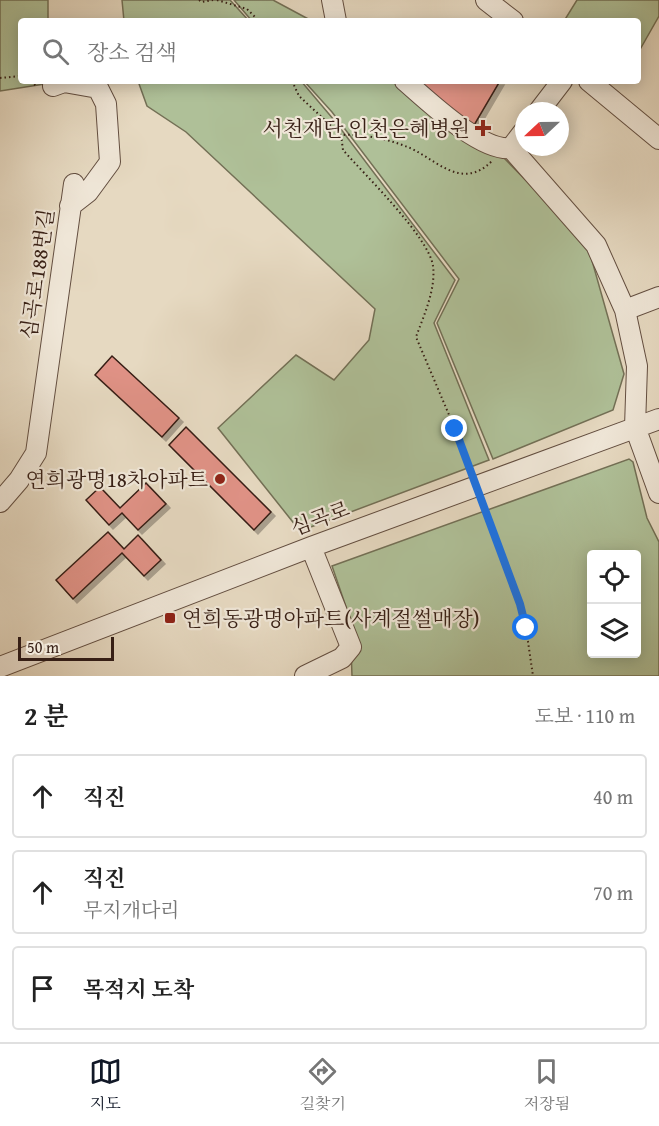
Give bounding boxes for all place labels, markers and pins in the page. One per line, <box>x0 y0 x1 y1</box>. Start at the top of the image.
place label: 서천재단 인천은혜병원 <box>263 113 470 144</box>
marker: 서천재단 인천은혜병원 <box>474 119 492 137</box>
place label: 연희광명18차아파트 <box>25 464 208 495</box>
marker: 연희광명18차아파트 <box>213 472 227 486</box>
place label: 연희동광명아파트(사계절썰매장) <box>182 603 480 634</box>
marker: 연희동광명아파트(사계절썰매장) <box>163 611 177 625</box>

